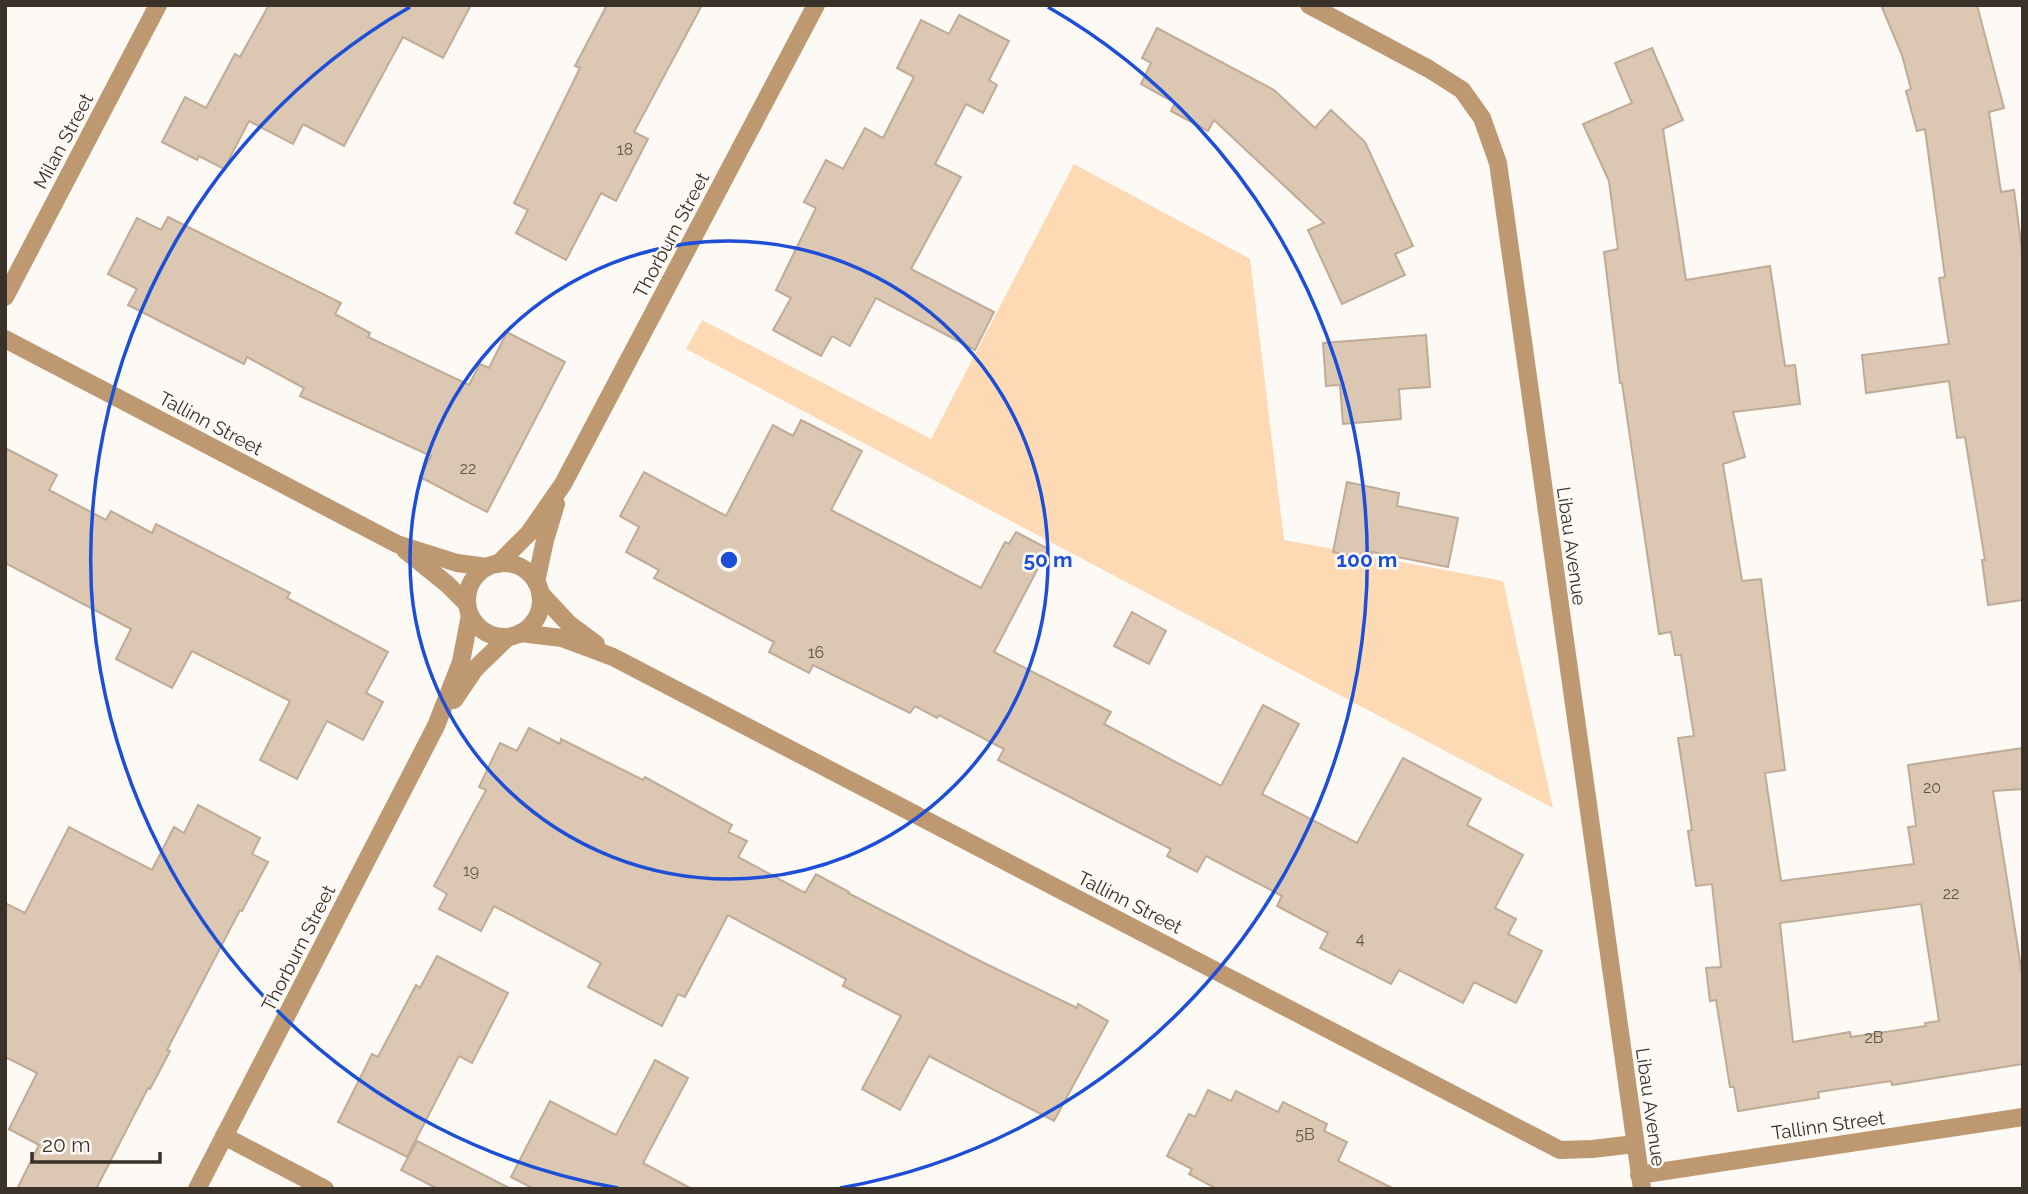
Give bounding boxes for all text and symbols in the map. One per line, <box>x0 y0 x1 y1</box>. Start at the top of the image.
street label: Milan Street <box>29 89 98 192</box>
house number: 18 <box>617 140 633 159</box>
street label: Thorburn Street <box>629 168 714 301</box>
street label: Tallinn Street <box>155 386 267 460</box>
house number: 22 <box>460 459 476 478</box>
street label: Libau Avenue <box>1553 485 1591 607</box>
text: 50 m <box>1023 547 1073 572</box>
text: 100 m <box>1337 547 1397 572</box>
centre of rings <box>717 548 741 572</box>
house number: 16 <box>808 643 824 662</box>
house number: 20 <box>1923 778 1941 797</box>
house number: 19 <box>463 861 479 880</box>
street label: Tallinn Street <box>1074 866 1186 938</box>
street label: Thorburn Street <box>257 881 340 1015</box>
house number: 22 <box>1943 884 1959 903</box>
house number: 4 <box>1356 929 1365 948</box>
house number: 2B <box>1865 1028 1884 1047</box>
street label: Libau Avenue <box>1632 1046 1670 1168</box>
street label: Tallinn Street <box>1770 1106 1887 1144</box>
scale bar <box>32 1120 159 1164</box>
house number: 5B <box>1295 1125 1315 1144</box>
text: 20 m <box>42 1132 90 1157</box>

